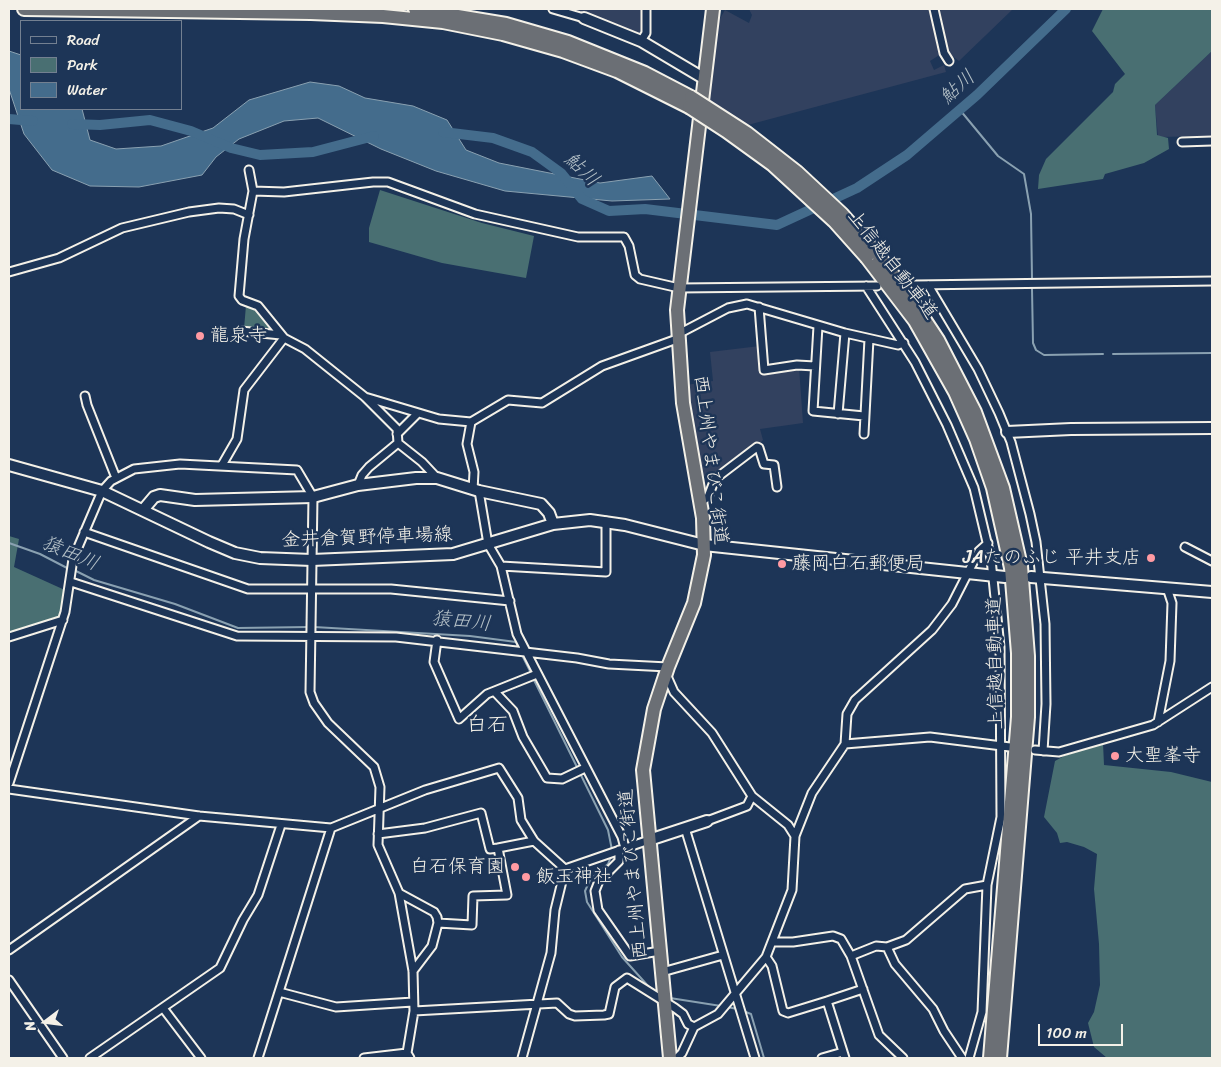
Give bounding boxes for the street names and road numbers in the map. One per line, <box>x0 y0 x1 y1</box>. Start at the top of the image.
street label: 上信越自動車道 <box>842 206 942 324</box>
street label: 西上州やまびこ街道 <box>688 374 732 546</box>
street label: 金井倉賀野停車場線 <box>281 524 453 552</box>
street label: 上信越自動車道 <box>983 596 1009 730</box>
street label: 西上州やまびこ街道 <box>615 788 653 960</box>

